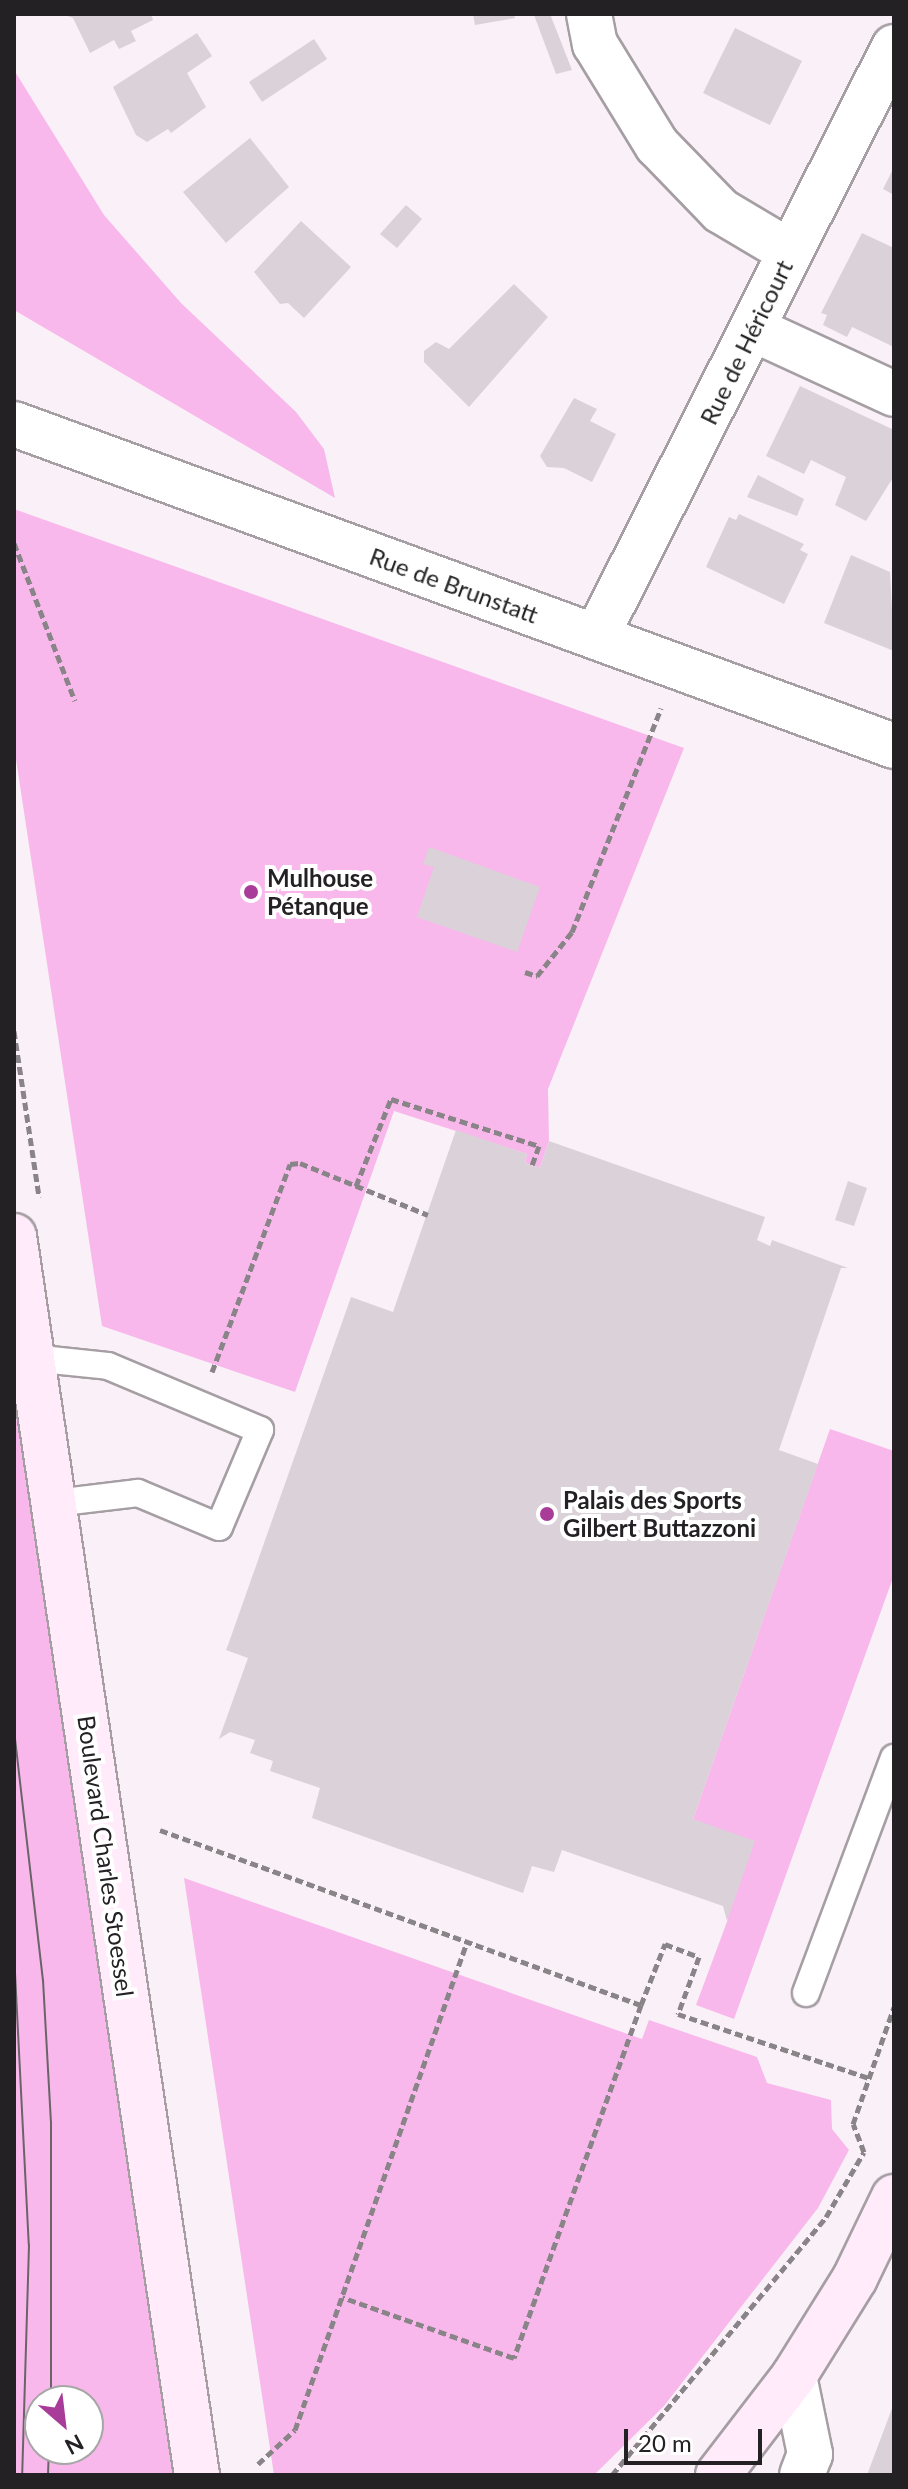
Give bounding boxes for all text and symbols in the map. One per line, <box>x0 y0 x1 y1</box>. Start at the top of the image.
street label: Rue de Héricourt <box>694 255 798 429</box>
street label: Rue de Brunstatt <box>366 541 542 629</box>
place label: Mulhouse Pétanque <box>267 864 373 920</box>
marker: Mulhouse Pétanque <box>242 883 260 901</box>
place label: Palais des Sports Gilbert Buttazzoni <box>563 1486 756 1542</box>
marker: Palais des Sports Gilbert Buttazzoni <box>538 1505 556 1523</box>
street label: Boulevard Charles Stoessel <box>72 1714 140 1998</box>
north arrow <box>24 2385 104 2465</box>
scale bar <box>628 2413 766 2463</box>
text: 20 m <box>638 2428 692 2457</box>
text: N <box>61 2429 88 2461</box>

